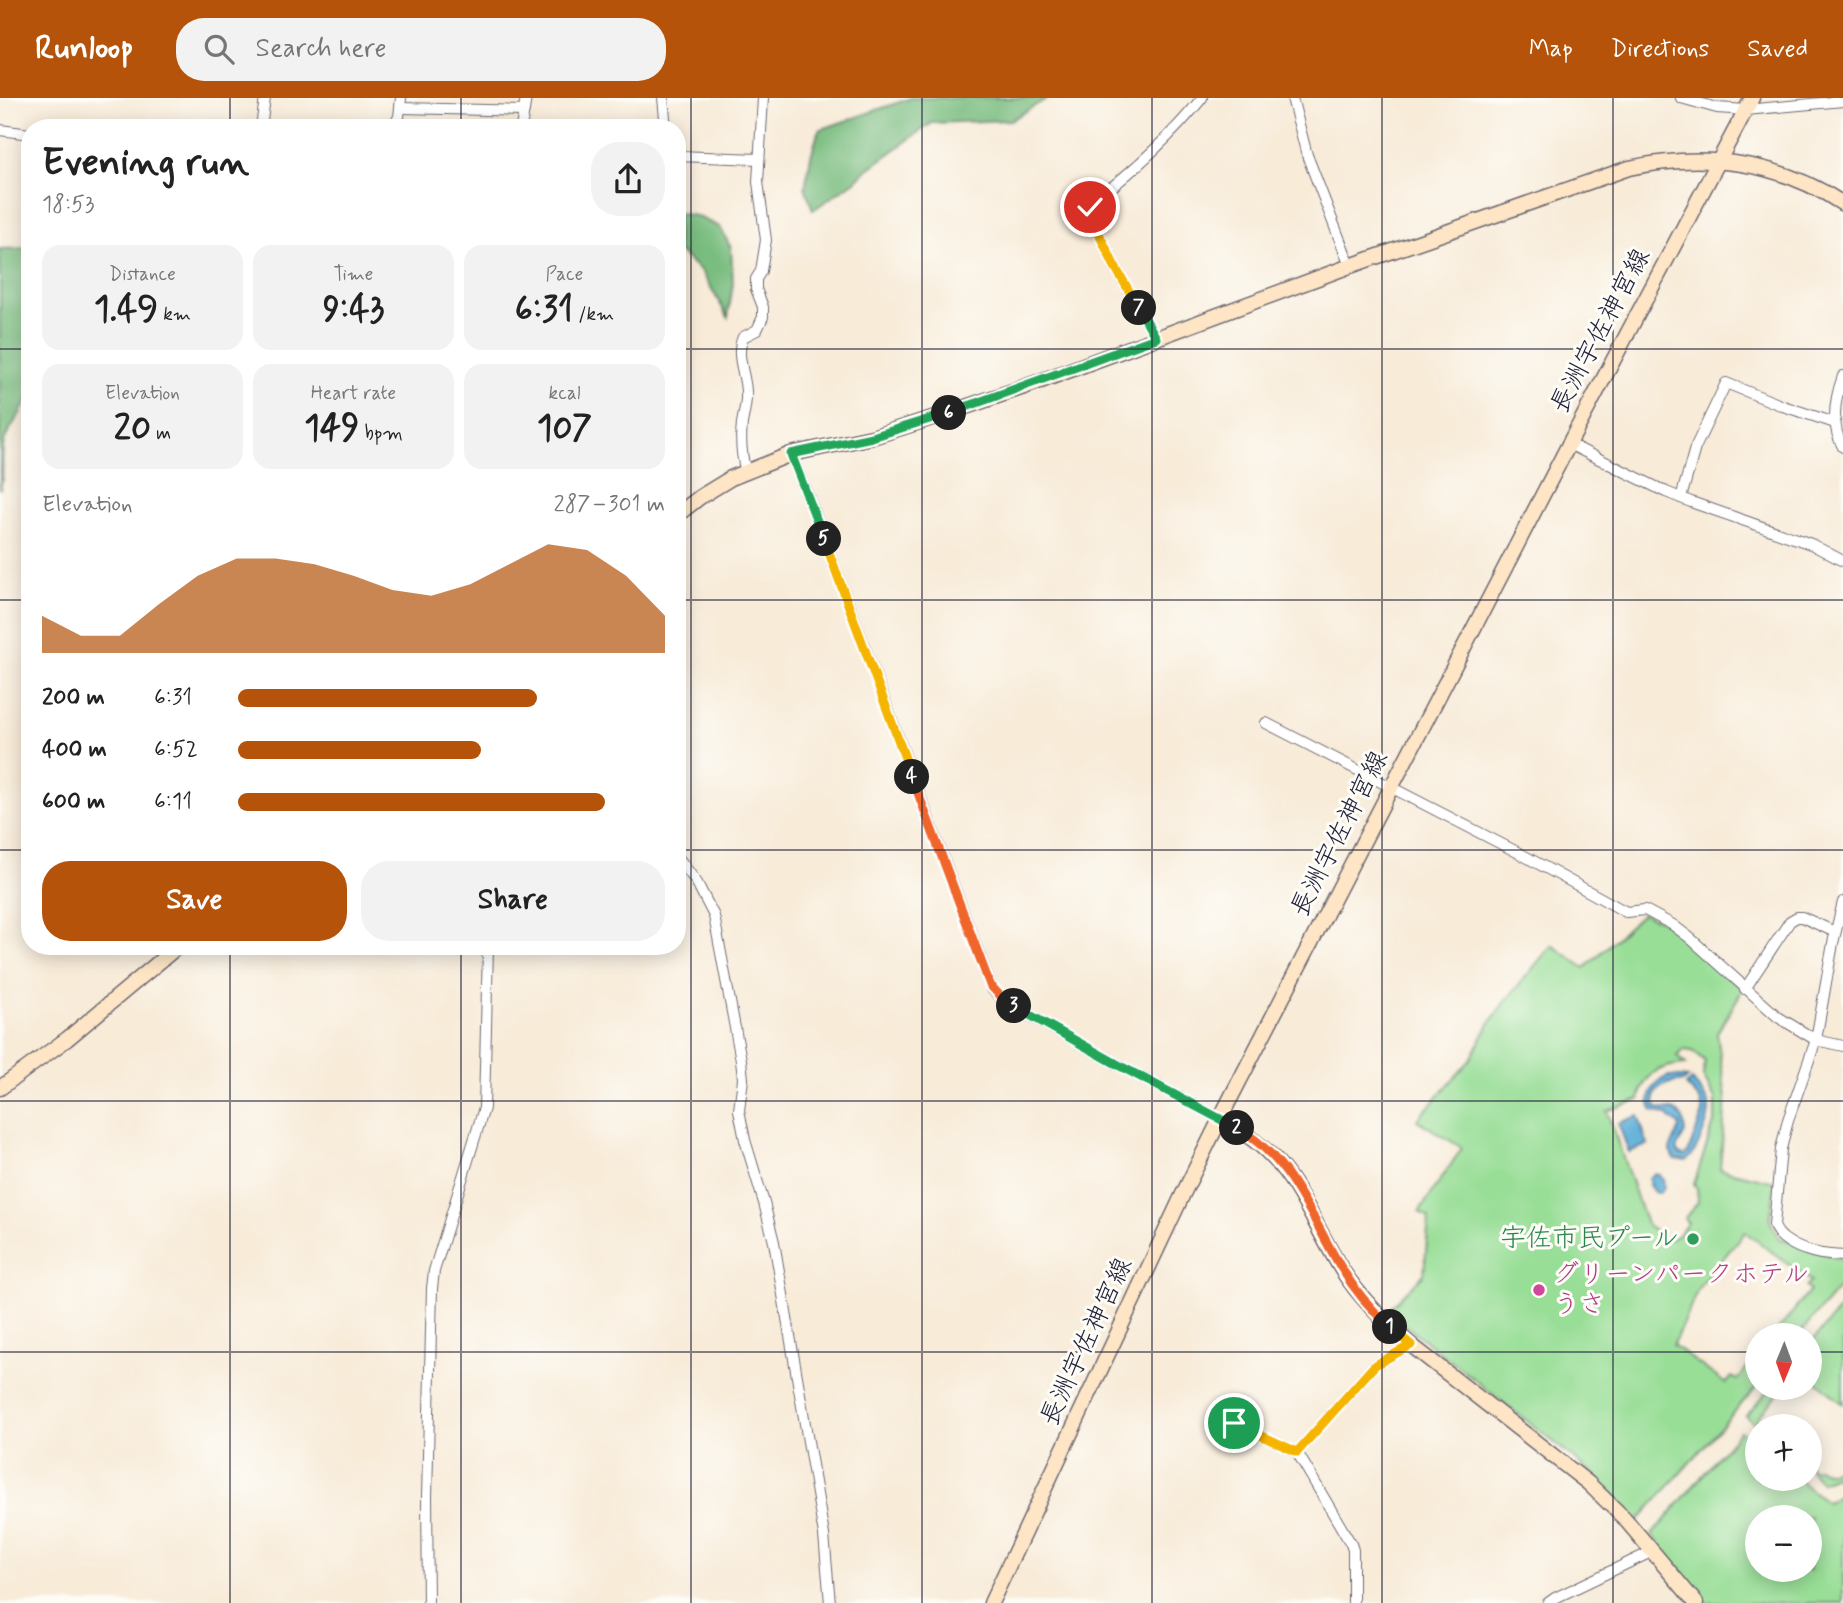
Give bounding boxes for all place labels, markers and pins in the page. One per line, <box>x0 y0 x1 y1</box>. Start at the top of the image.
pin <box>1060 177 1120 237</box>
pin: 7 <box>1122 290 1156 326</box>
pin: 6 <box>932 396 967 430</box>
pin: 5 <box>806 522 842 556</box>
pin: 4 <box>894 760 930 794</box>
pin: 3 <box>996 988 1032 1024</box>
pin: 2 <box>1220 1110 1254 1146</box>
place label: 宇佐市民プール <box>1500 1222 1679 1256</box>
marker: 宇佐市民プール <box>1685 1231 1701 1247</box>
place label: グリーンパークホテル うさ <box>1553 1258 1809 1322</box>
marker: グリーンパークホテル うさ <box>1531 1282 1547 1298</box>
pin: 1 <box>1372 1310 1408 1344</box>
pin <box>1204 1393 1264 1453</box>

